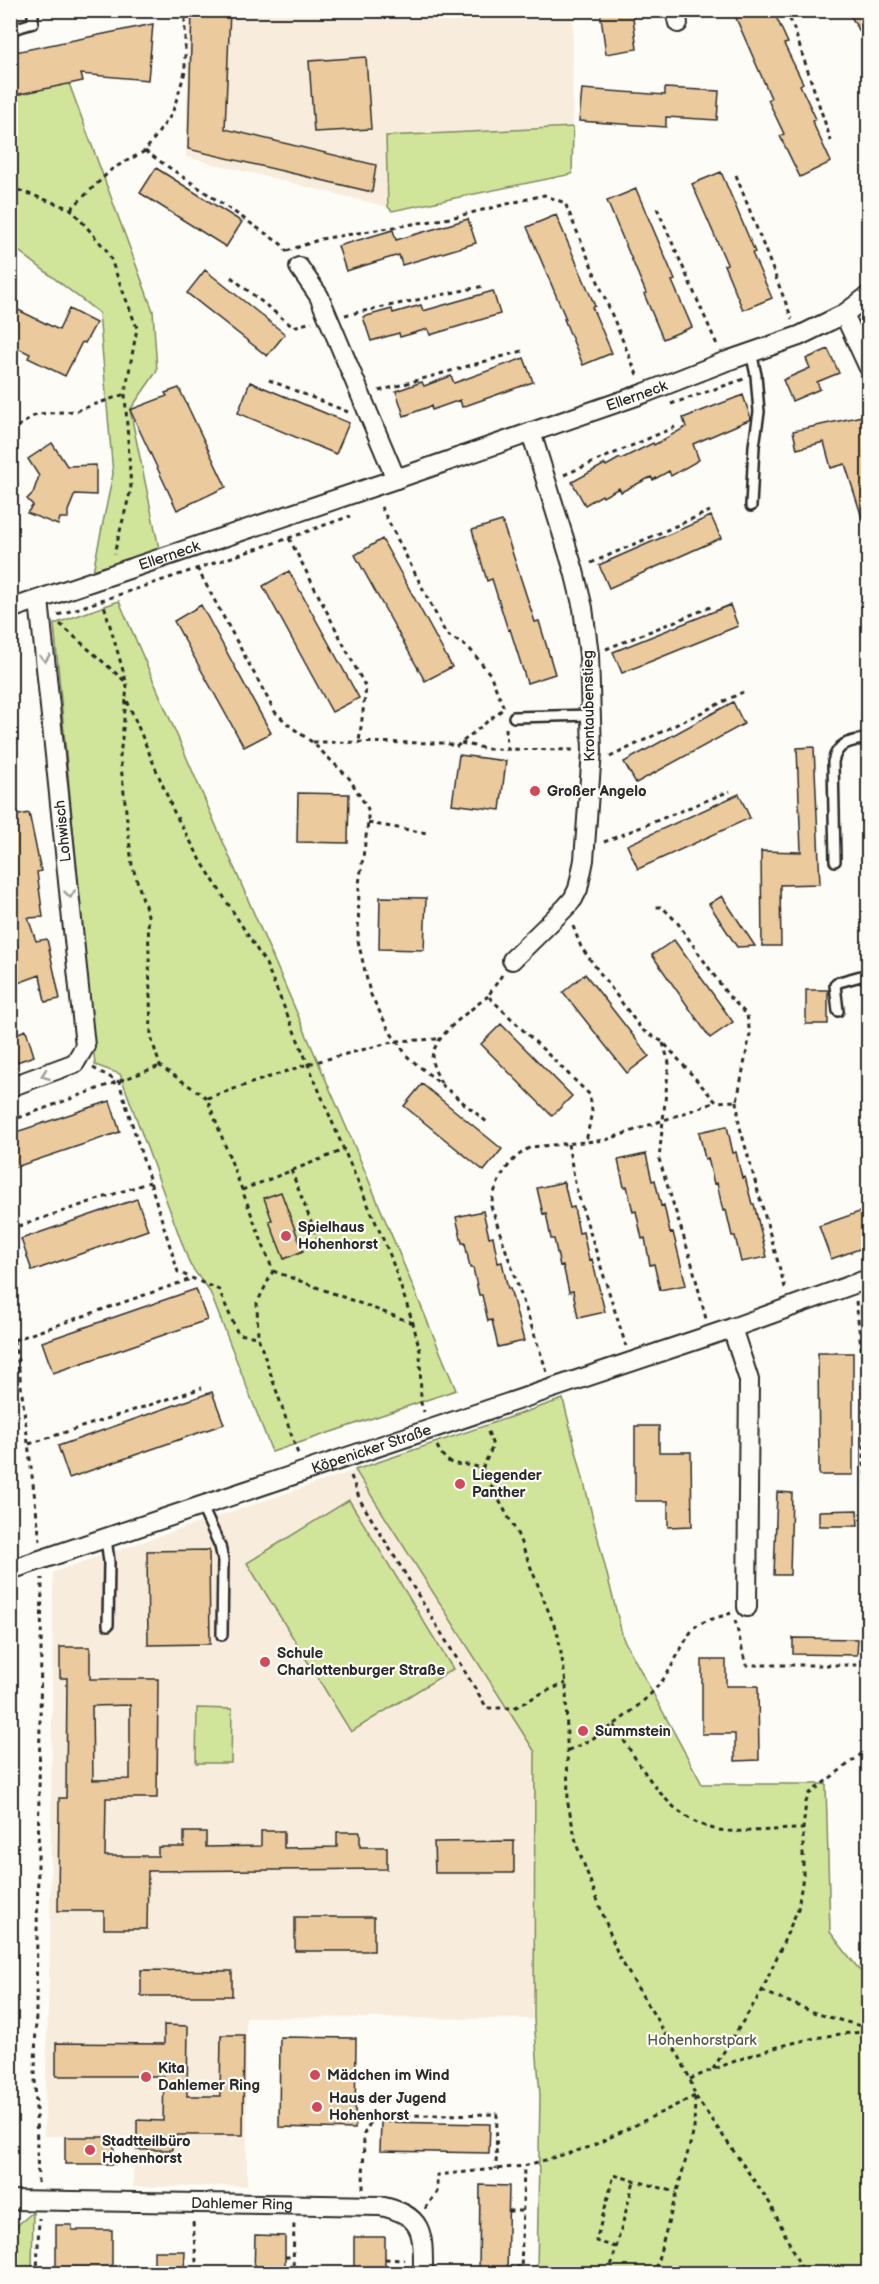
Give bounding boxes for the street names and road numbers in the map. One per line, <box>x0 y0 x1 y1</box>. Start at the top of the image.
street label: Ellerneck <box>604 376 671 415</box>
street label: Ellerneck <box>136 536 203 575</box>
street label: Krontaubenstieg <box>579 650 599 762</box>
street label: Lohwisch <box>50 799 76 863</box>
street label: Köpenicker Straße <box>309 1420 434 1478</box>
street label: Dahlemer Ring <box>191 2193 293 2214</box>

